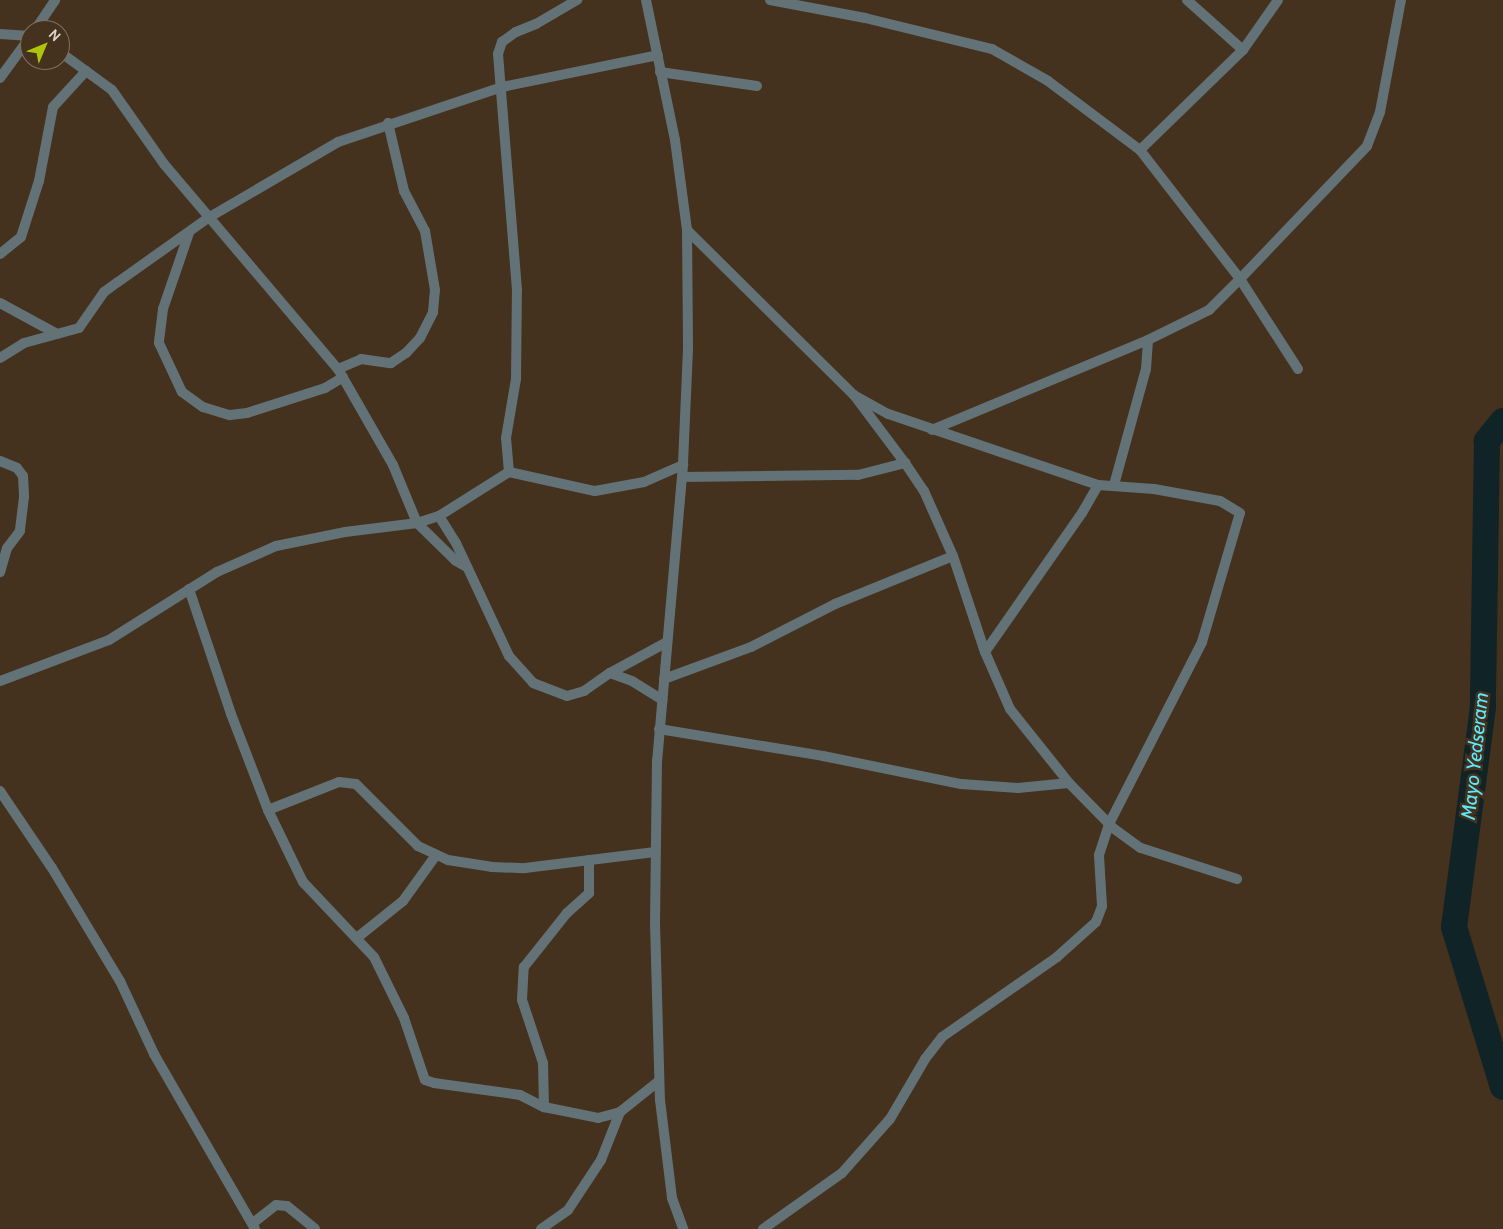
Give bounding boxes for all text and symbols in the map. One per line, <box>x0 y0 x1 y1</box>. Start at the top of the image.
north arrow <box>20 20 70 70</box>
text: N <box>45 25 65 45</box>
water label: Mayo Yedseram <box>1456 691 1494 821</box>

